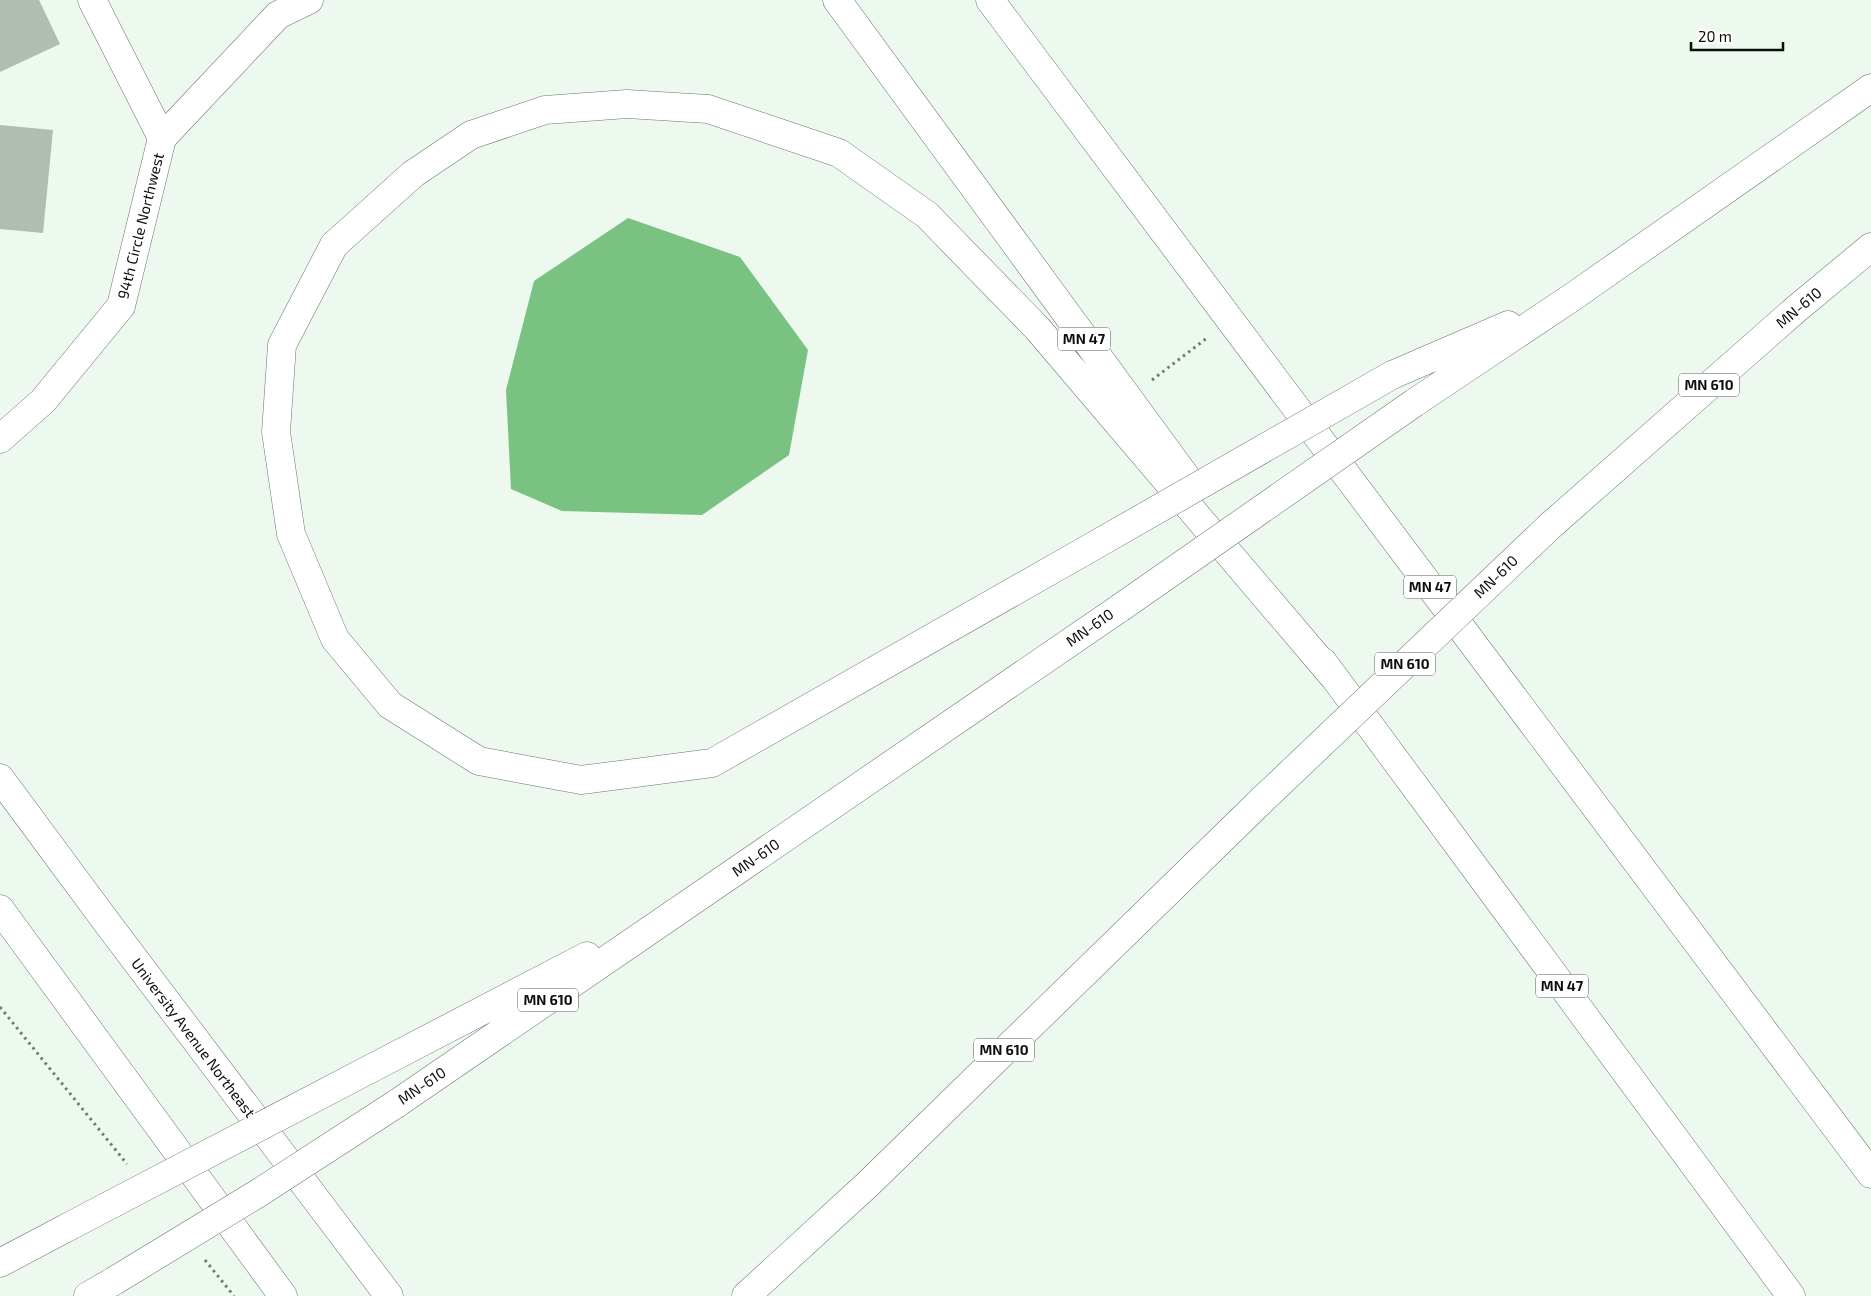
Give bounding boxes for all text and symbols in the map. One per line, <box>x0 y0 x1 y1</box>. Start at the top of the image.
scale bar <box>1691 20 1784 52</box>
text: 20 m <box>1698 27 1732 45</box>
street label: 94th Circle Northwest <box>113 150 167 301</box>
street label: MN-610 <box>1772 283 1825 332</box>
road number: MN 47 <box>1058 328 1110 350</box>
road number: MN 610 <box>1679 374 1739 396</box>
street label: MN-610 <box>1470 551 1521 602</box>
road number: MN 47 <box>1404 576 1456 598</box>
street label: MN-610 <box>1062 604 1117 650</box>
road number: MN 610 <box>1375 652 1435 676</box>
street label: MN-610 <box>728 834 783 880</box>
street label: University Avenue Northeast <box>128 954 260 1121</box>
road number: MN 47 <box>1536 974 1588 998</box>
road number: MN 610 <box>518 988 578 1012</box>
road number: MN 610 <box>974 1038 1034 1062</box>
street label: MN-610 <box>394 1063 449 1108</box>

